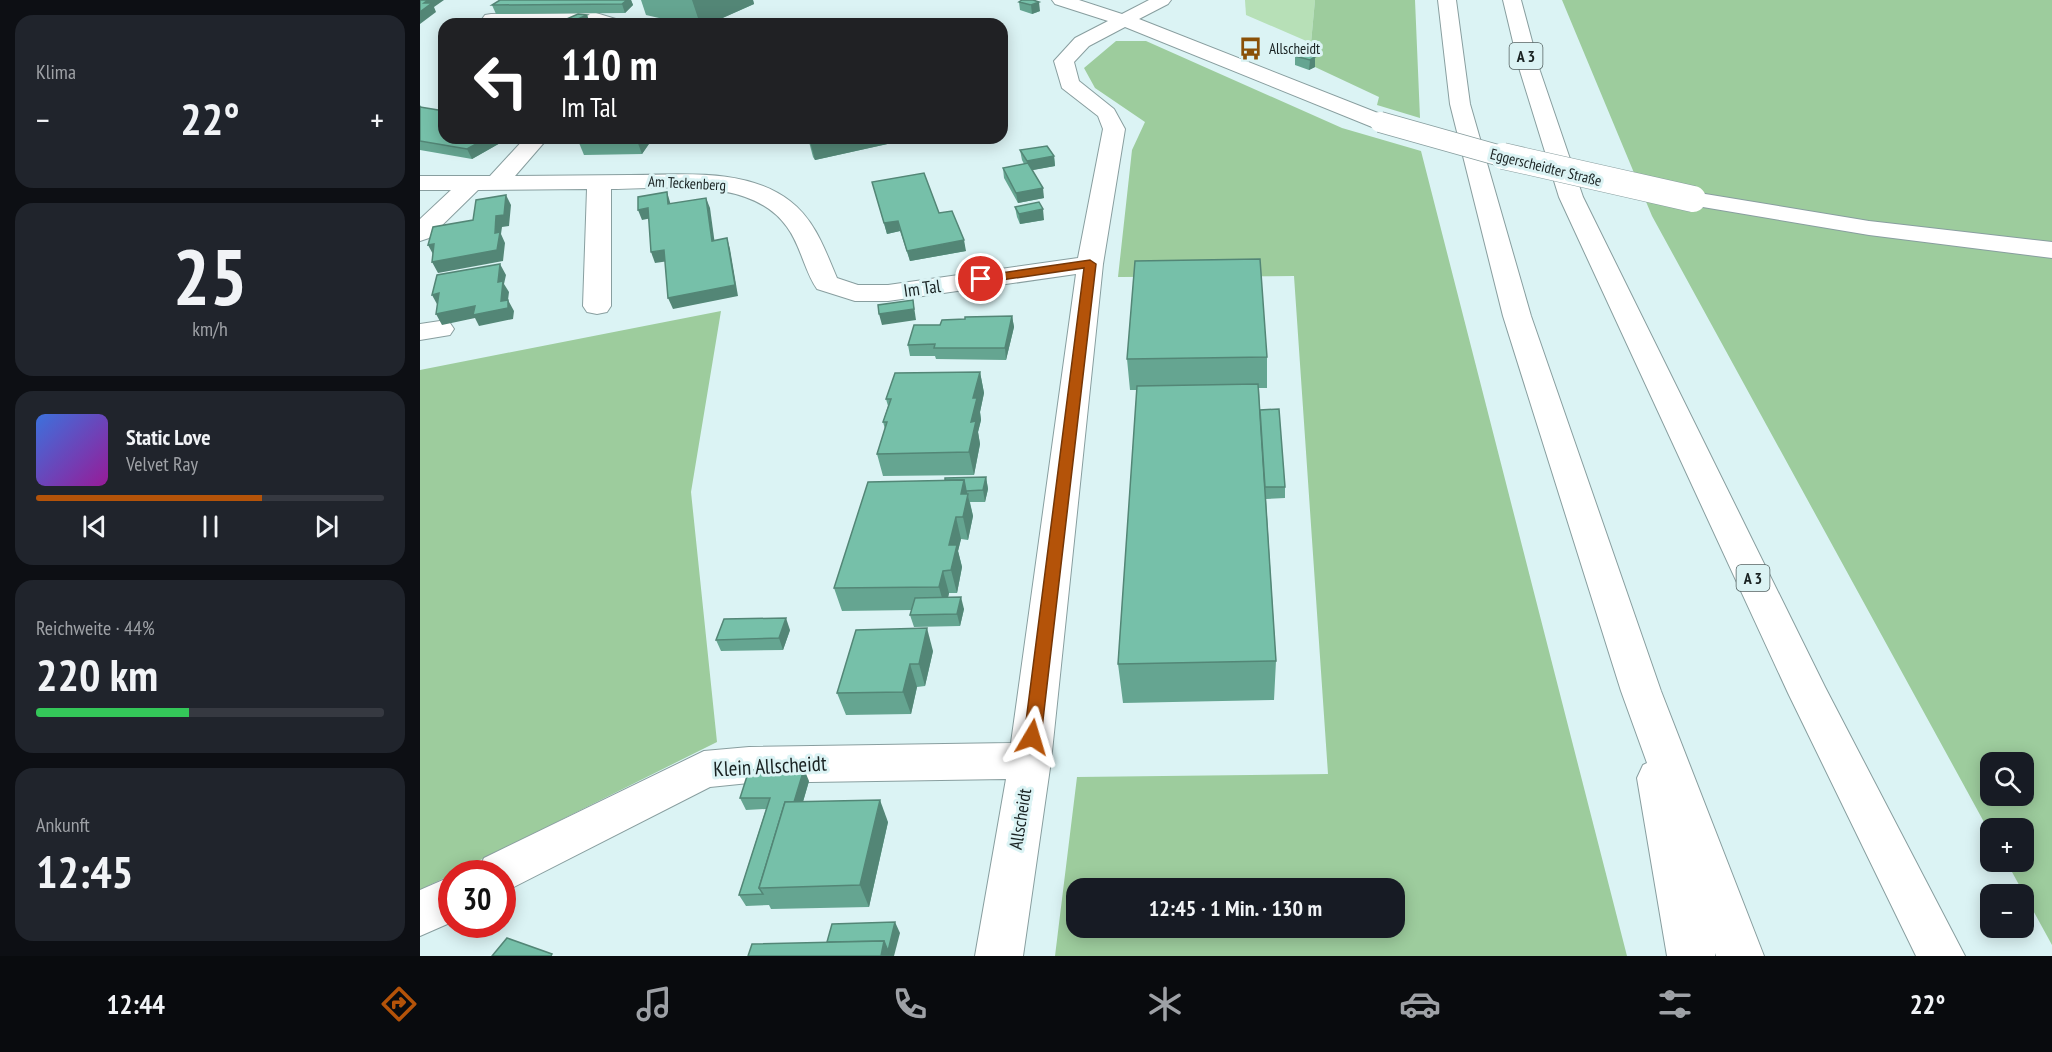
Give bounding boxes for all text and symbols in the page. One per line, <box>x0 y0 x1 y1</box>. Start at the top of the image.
bus stop icon: Allscheidt <box>1238 35 1264 61</box>
text: 110 m <box>561 37 658 92</box>
place label: Allscheidt <box>1269 39 1320 58</box>
icon: left <box>462 42 540 120</box>
road number: A 3 <box>1510 43 1542 69</box>
text: Klima <box>36 59 76 85</box>
text: 22° <box>180 89 240 147</box>
text: Im Tal <box>561 90 617 124</box>
text: − <box>36 98 50 141</box>
text: + <box>370 98 384 141</box>
street label: Eggerscheidter Straße <box>1488 144 1604 190</box>
street label: Am Teckenberg <box>648 171 726 195</box>
text: 25 <box>173 226 247 327</box>
pin <box>955 253 1006 304</box>
icon: arrive <box>964 262 997 295</box>
street label: Im Tal <box>902 274 943 302</box>
text: km/h <box>192 316 228 342</box>
text: Static Love <box>126 423 211 451</box>
text: Velvet Ray <box>126 451 198 477</box>
icon: previous <box>78 510 111 543</box>
icon: pause <box>194 510 227 543</box>
icon: next <box>310 510 343 543</box>
road number: A 3 <box>1736 565 1770 591</box>
text: Reichweite · 44% <box>36 615 155 641</box>
text: 220 km <box>36 645 158 703</box>
position arrow <box>1000 705 1064 769</box>
street label: Klein Allscheidt <box>713 750 827 782</box>
map controls <box>1980 752 2034 938</box>
button: search <box>1980 752 2034 806</box>
street label: Allscheidt <box>1004 787 1036 851</box>
text: Ankunft <box>36 812 90 838</box>
button: + <box>1980 818 2034 872</box>
text: 12:45 <box>36 842 133 900</box>
speed limit sign: 30 <box>438 860 516 938</box>
button: − <box>1980 884 2034 938</box>
text: 12:45 · 1 Min. · 130 m <box>1149 894 1322 922</box>
icon: directions <box>378 983 420 1025</box>
icon: music <box>633 983 675 1025</box>
icon: phone <box>889 983 931 1025</box>
icon: climate <box>1144 983 1186 1025</box>
icon: car <box>1399 983 1441 1025</box>
icon: filters <box>1654 983 1696 1025</box>
text: 12:44 <box>107 987 165 1021</box>
text: 22° <box>1910 987 1945 1021</box>

